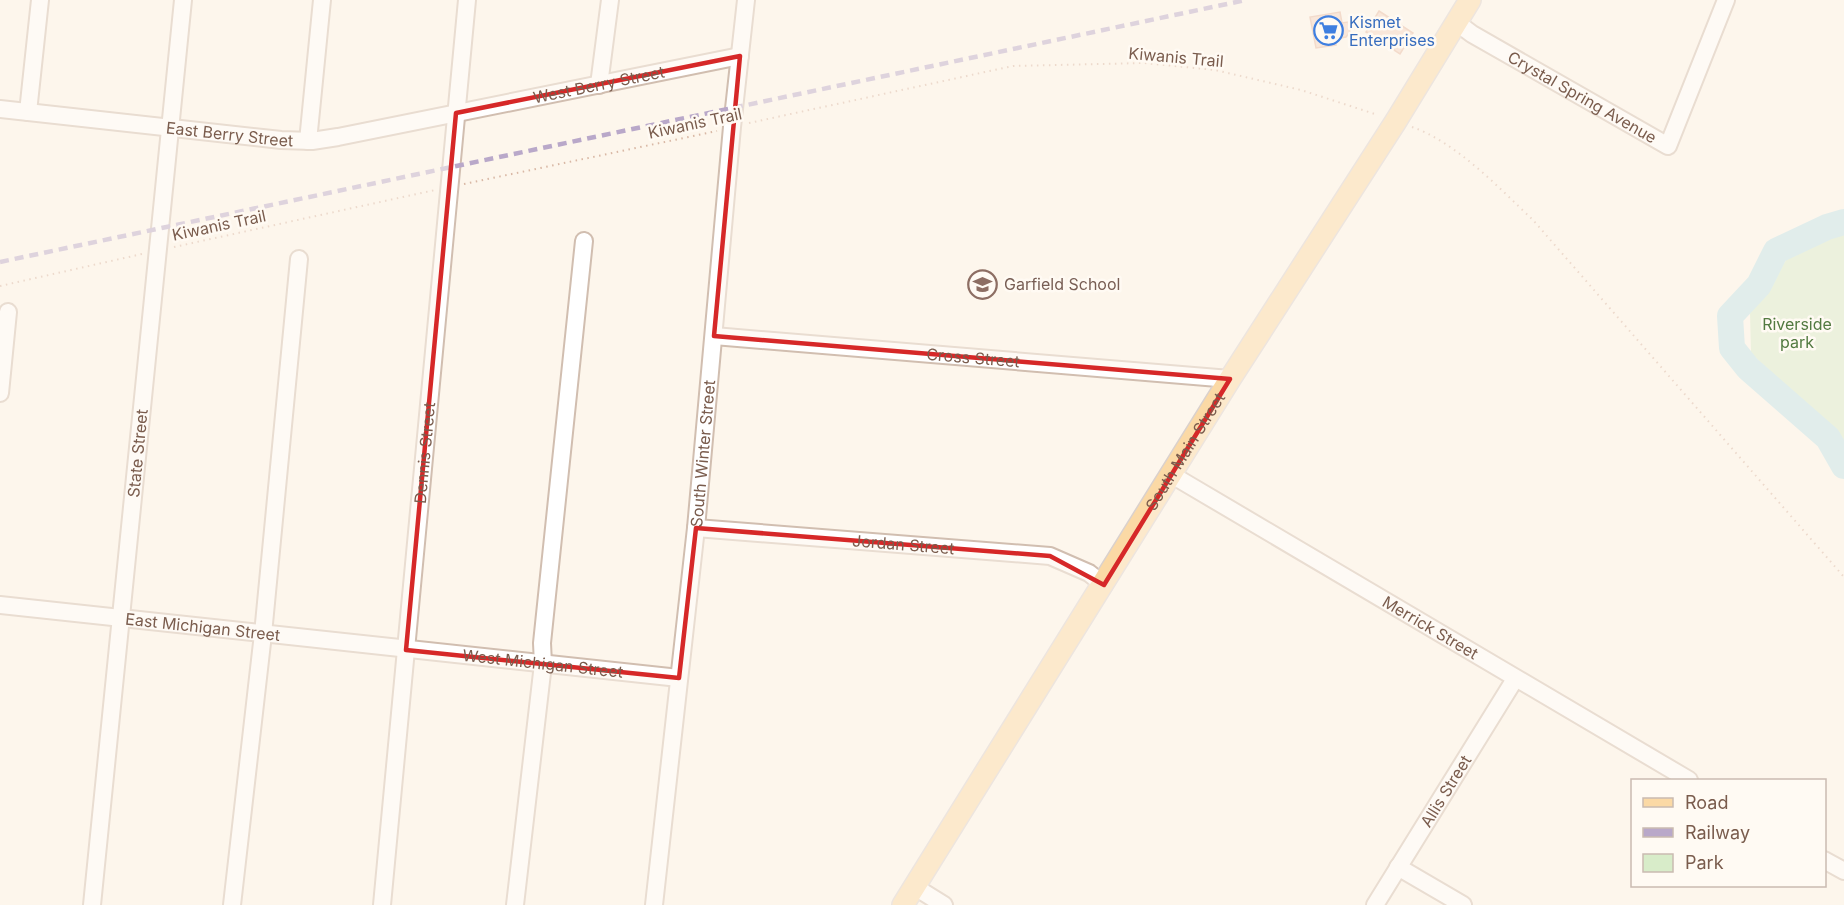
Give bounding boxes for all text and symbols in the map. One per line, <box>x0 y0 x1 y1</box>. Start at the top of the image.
place label: Kismet Enterprises <box>1349 12 1435 50</box>
supermarket icon: Kismet Enterprises <box>1312 15 1344 47</box>
street label: Kiwanis Trail <box>1128 43 1224 71</box>
street label: Crystal Spring Avenue <box>1504 47 1660 147</box>
street label: West Berry Street <box>531 61 666 107</box>
street label: Kiwanis Trail <box>646 103 744 143</box>
street label: East Berry Street <box>165 117 294 150</box>
street label: Kiwanis Trail <box>170 205 268 245</box>
school or university icon: Garfield School <box>967 268 999 300</box>
place label: Garfield School <box>1004 274 1120 294</box>
park label: Riverside park <box>1762 314 1832 352</box>
street label: Cross Street <box>926 344 1021 371</box>
street label: South Winter Street <box>686 379 719 528</box>
street label: South Main Street <box>1141 389 1229 514</box>
street label: Dennis Street <box>410 401 439 505</box>
street label: State Street <box>123 408 152 498</box>
street label: Jordan Street <box>852 530 955 558</box>
street label: Merrick Street <box>1379 591 1482 663</box>
street label: East Michigan Street <box>124 609 281 645</box>
street label: West Michigan Street <box>462 645 624 682</box>
street label: Allis Street <box>1416 751 1475 831</box>
legend <box>1631 779 1826 887</box>
text: Road <box>1685 792 1728 813</box>
text: Railway <box>1685 822 1750 843</box>
text: Park <box>1685 852 1724 873</box>

